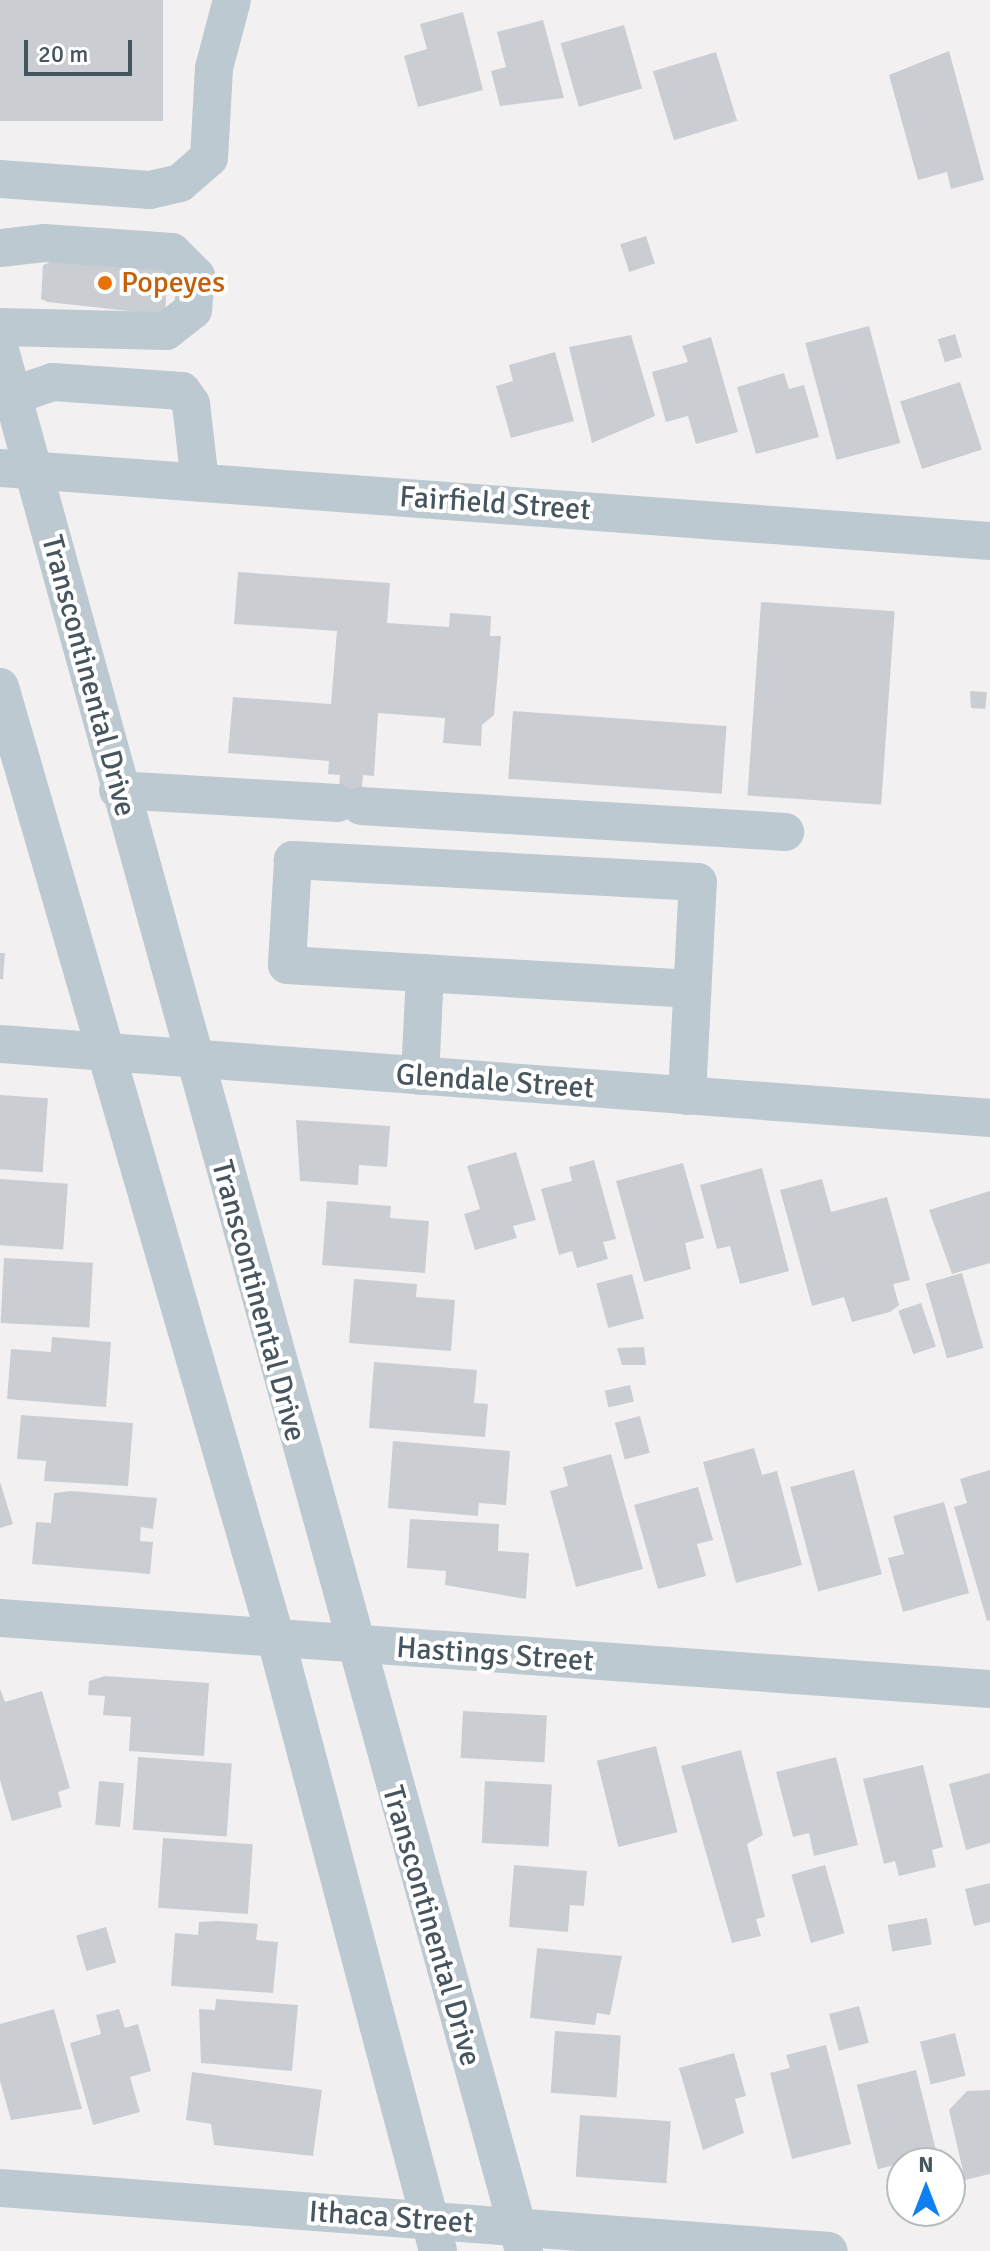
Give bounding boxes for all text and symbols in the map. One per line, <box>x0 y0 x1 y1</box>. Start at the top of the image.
scale bar <box>28 24 136 74</box>
text: 20 m <box>38 39 88 69</box>
place label: Popeyes <box>121 265 225 301</box>
marker: Popeyes <box>96 274 114 292</box>
street label: Fairfield Street <box>398 479 592 529</box>
street label: Transcontinental Drive <box>33 531 143 821</box>
street label: Glendale Street <box>395 1057 595 1107</box>
street label: Transcontinental Drive <box>203 1156 313 1446</box>
street label: Hastings Street <box>395 1630 595 1680</box>
street label: Transcontinental Drive <box>374 1782 488 2070</box>
north arrow <box>886 2147 966 2227</box>
text: N <box>918 2151 934 2178</box>
street label: Ithaca Street <box>308 2194 474 2242</box>

